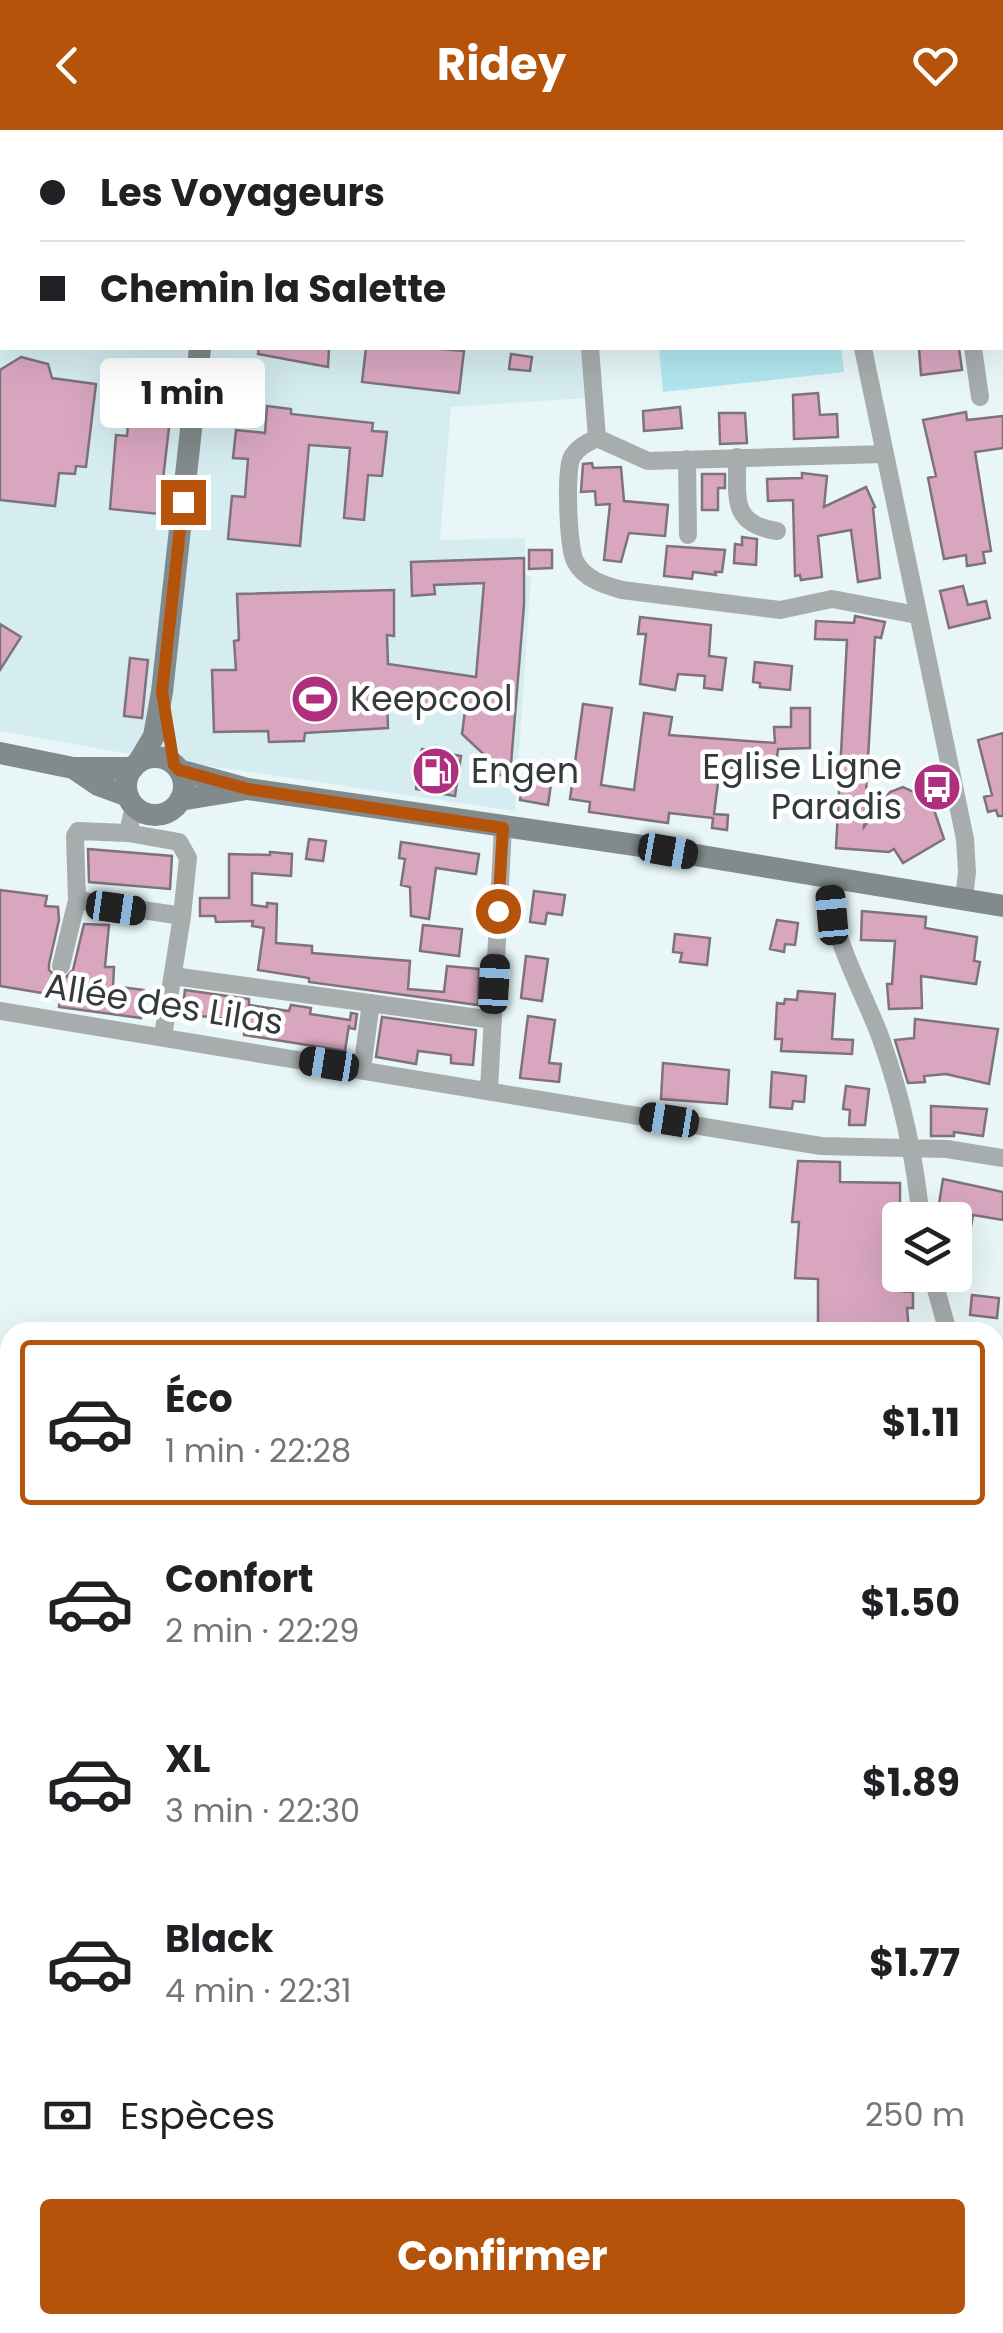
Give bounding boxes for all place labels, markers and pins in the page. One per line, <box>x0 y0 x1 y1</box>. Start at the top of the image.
sports icon: Keepcool <box>289 673 341 725</box>
place label: Keepcool <box>350 674 513 723</box>
place label: Eglise Ligne Paradis <box>702 742 902 831</box>
fuel station icon: Engen <box>410 745 462 797</box>
place label: Engen <box>471 746 579 795</box>
bus stop icon: Eglise Ligne Paradis <box>911 761 963 813</box>

